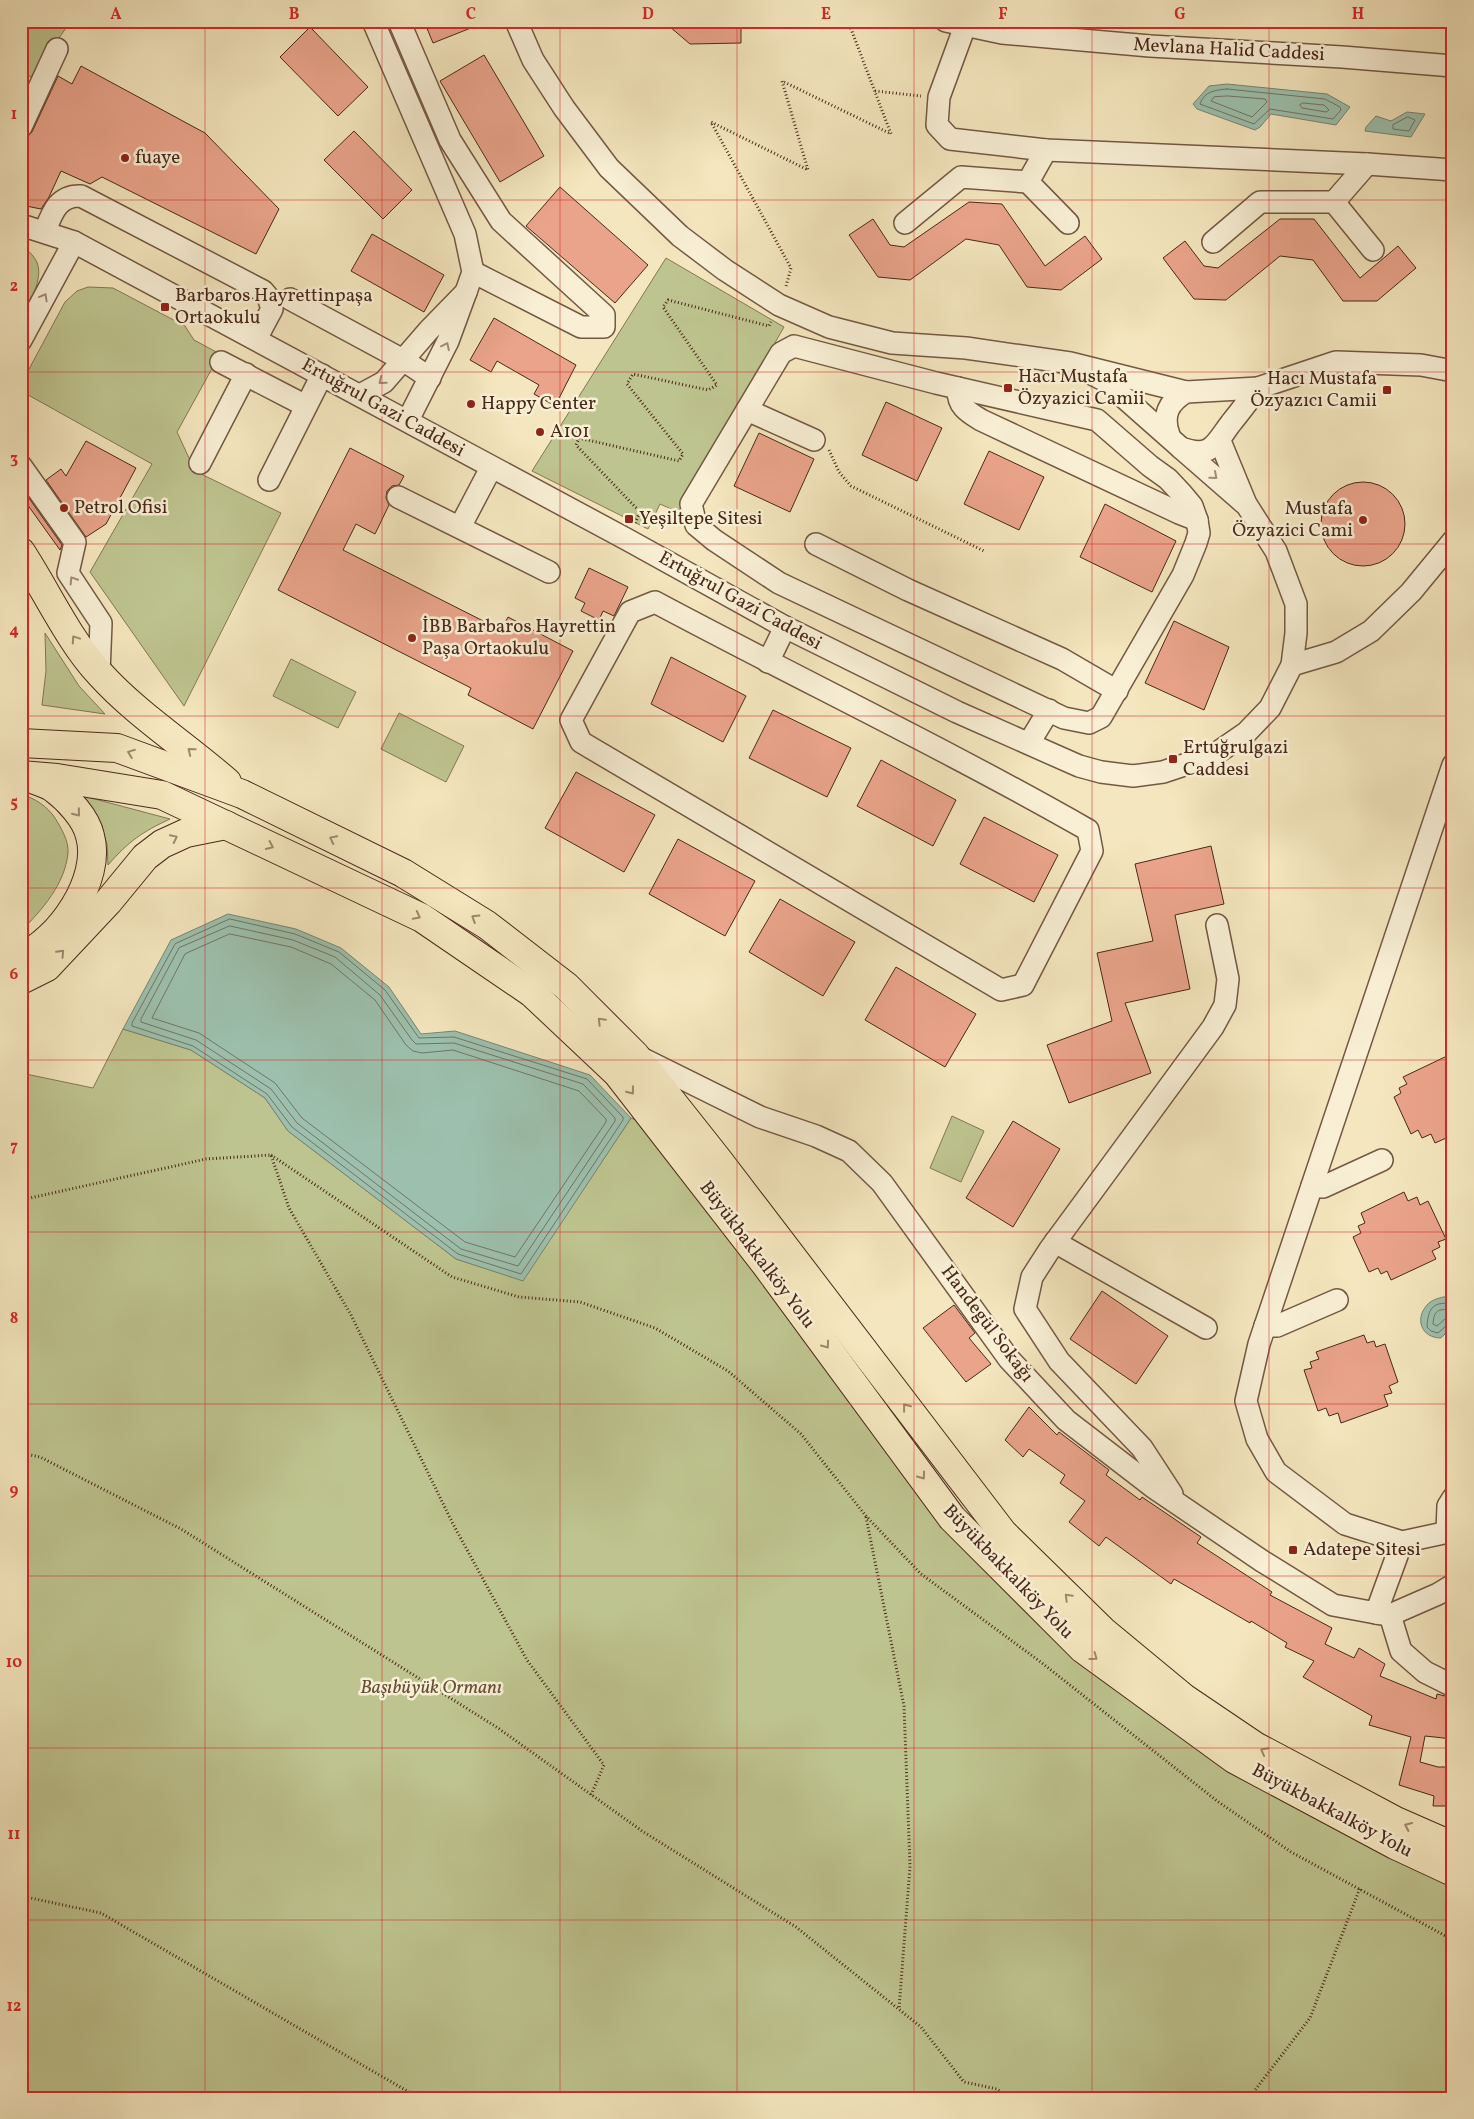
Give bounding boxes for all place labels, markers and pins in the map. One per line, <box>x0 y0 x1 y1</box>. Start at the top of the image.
place label: fuaye <box>135 145 180 171</box>
marker: fuaye <box>119 152 131 164</box>
place label: Barbaros Hayrettinpaşa Ortaokulu <box>175 283 373 331</box>
marker: Barbaros Hayrettinpaşa Ortaokulu <box>159 301 171 313</box>
place label: Hacı Mustafa Özyazici Camii <box>1018 364 1145 412</box>
place label: Hacı Mustafa Özyazıcı Camii <box>1250 366 1377 414</box>
marker: Hacı Mustafa Özyazici Camii <box>1002 382 1014 394</box>
marker: Hacı Mustafa Özyazıcı Camii <box>1381 384 1393 396</box>
place label: Happy Center <box>481 391 596 417</box>
marker: Happy Center <box>465 398 477 410</box>
place label: A101 <box>550 419 590 445</box>
marker: A101 <box>534 426 546 438</box>
place label: Petrol Ofisi <box>74 495 168 521</box>
place label: Mustafa Özyazici Cami <box>1232 496 1353 544</box>
marker: Petrol Ofisi <box>58 502 70 514</box>
place label: Yeşiltepe Sitesi <box>639 506 763 532</box>
marker: Yeşiltepe Sitesi <box>623 513 635 525</box>
marker: Mustafa Özyazici Cami <box>1357 514 1369 526</box>
place label: İBB Barbaros Hayrettin Paşa Ortaokulu <box>422 614 616 662</box>
marker: İBB Barbaros Hayrettin Paşa Ortaokulu <box>406 632 418 644</box>
place label: Ertuğrulgazi Caddesi <box>1183 735 1289 783</box>
marker: Ertuğrulgazi Caddesi <box>1167 753 1179 765</box>
place label: Adatepe Sitesi <box>1303 1537 1421 1563</box>
marker: Adatepe Sitesi <box>1287 1544 1299 1556</box>

